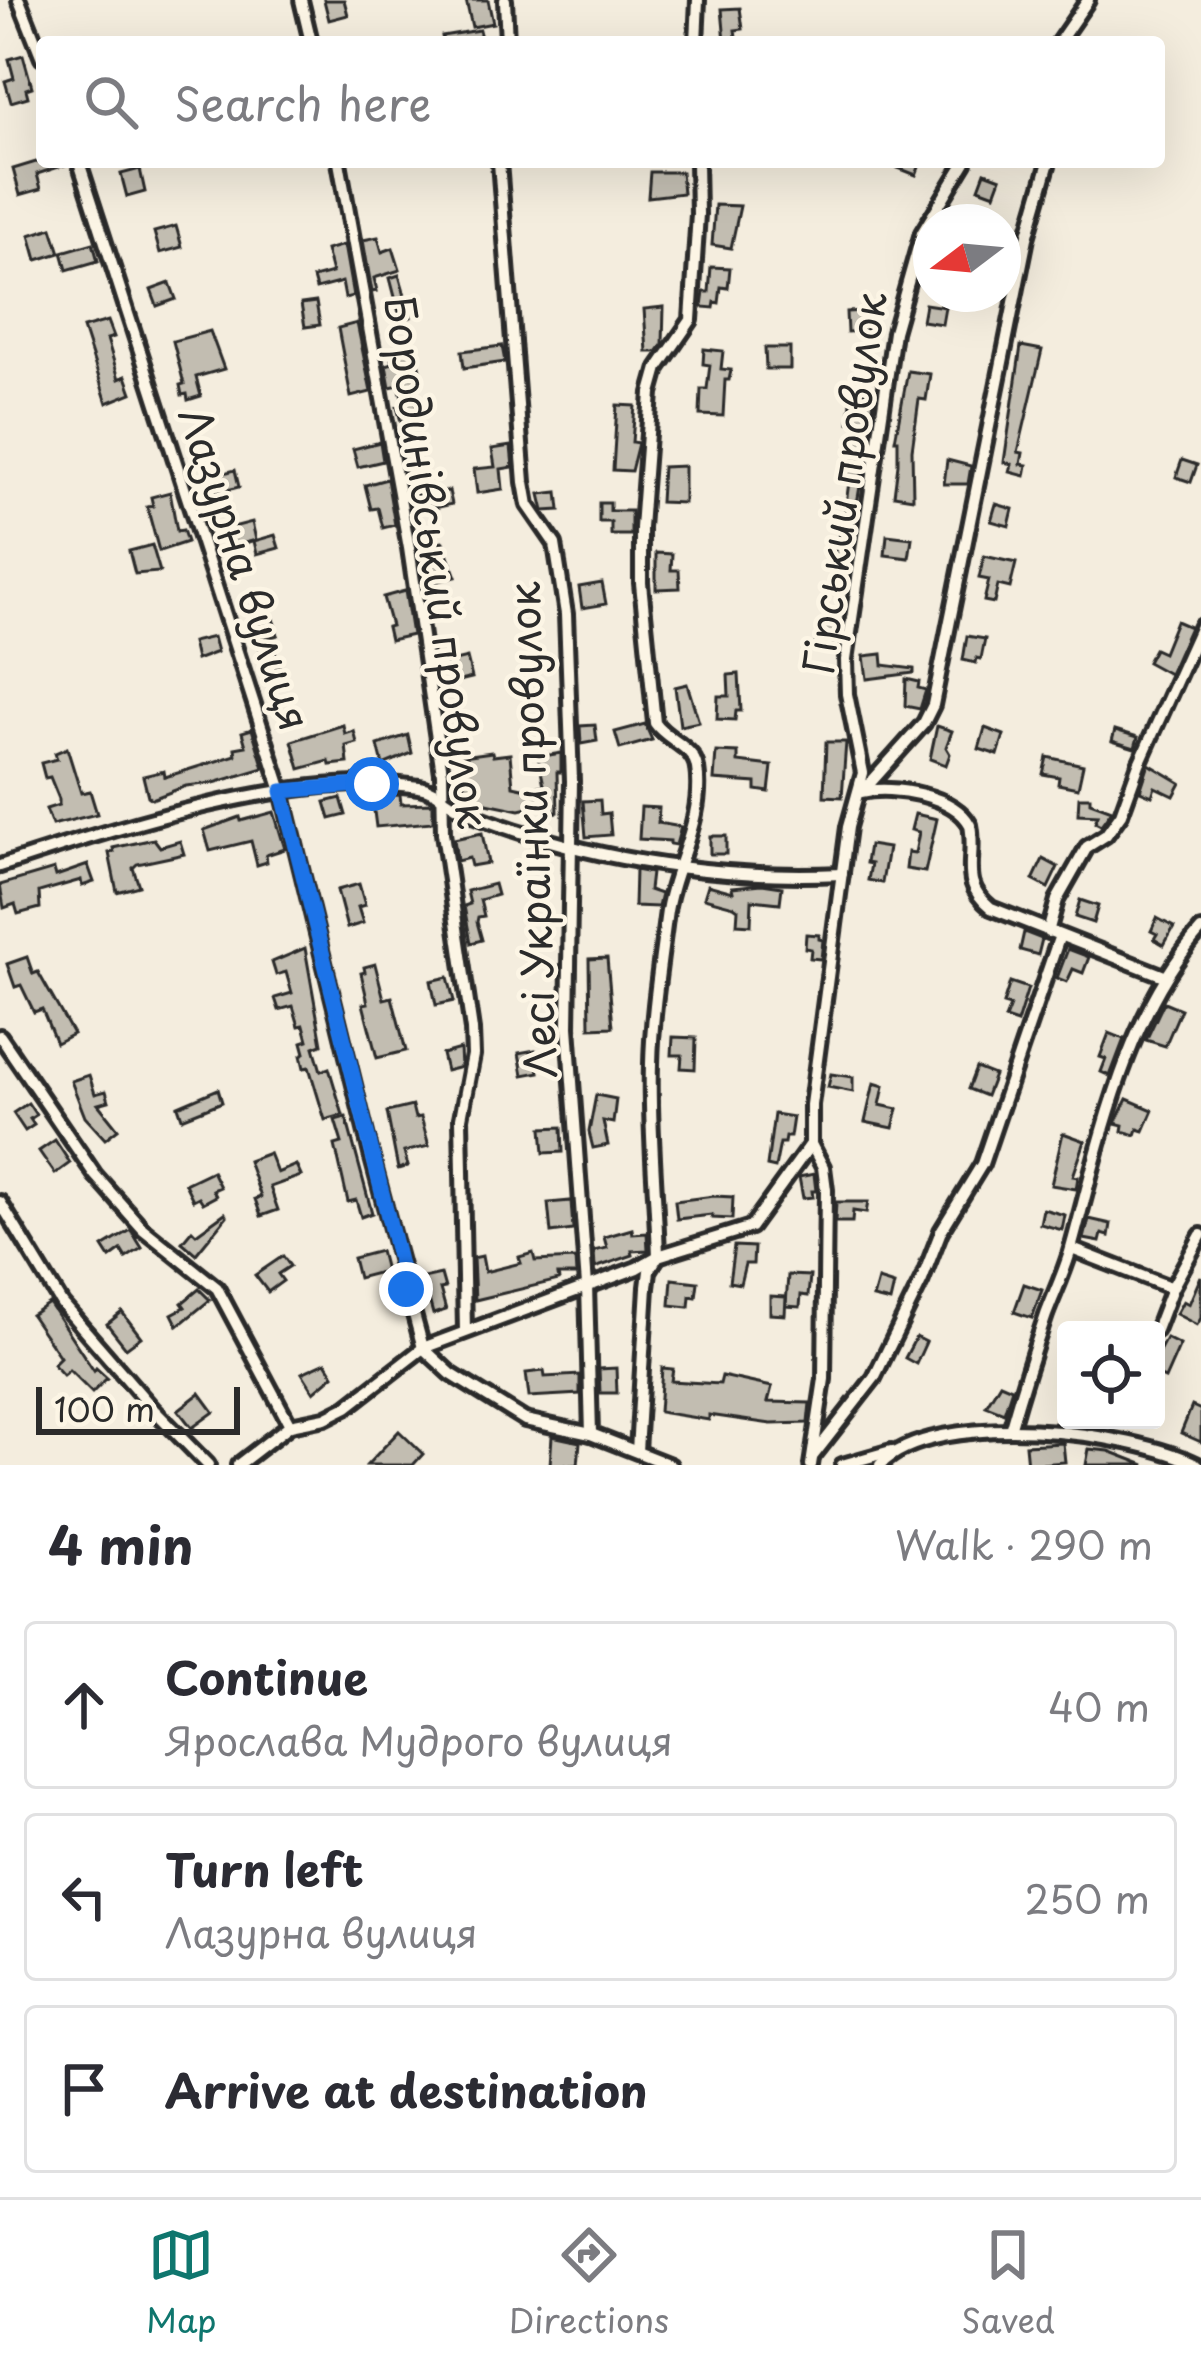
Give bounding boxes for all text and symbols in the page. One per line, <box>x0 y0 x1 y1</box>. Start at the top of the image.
search box <box>36 36 1165 168</box>
text: Search here <box>174 68 431 136</box>
icon: search <box>78 69 144 135</box>
north arrow <box>913 204 1021 312</box>
street label: Гірський провулок <box>785 288 901 678</box>
street label: Бородинівський провулок <box>370 292 507 832</box>
street label: Лазурна вулиця <box>164 398 328 738</box>
street label: Лесі Українки провулок <box>490 581 571 1079</box>
route start <box>345 757 399 811</box>
route end <box>379 1262 433 1316</box>
map controls <box>1057 1321 1165 1429</box>
button: locate <box>1057 1321 1165 1429</box>
scale bar <box>36 1381 240 1434</box>
text: 100 m <box>54 1383 155 1433</box>
text: 4 min <box>48 1505 193 1582</box>
text: Walk · 290 m <box>895 1514 1153 1573</box>
text: Continue <box>165 1642 368 1710</box>
icon: ahead <box>51 1672 117 1738</box>
text: 40 m <box>1048 1676 1150 1735</box>
text: Ярослава Мудрого вулиця <box>165 1710 673 1769</box>
text: Turn left <box>165 1834 364 1902</box>
icon: left <box>51 1864 117 1930</box>
text: 250 m <box>1025 1868 1150 1927</box>
text: Лазурна вулиця <box>165 1902 478 1961</box>
text: Arrive at destination <box>165 2055 648 2123</box>
icon: arrive <box>51 2056 117 2122</box>
tab: Map <box>146 2222 217 2344</box>
tab: Directions <box>509 2222 669 2344</box>
tab: Saved <box>961 2222 1055 2344</box>

